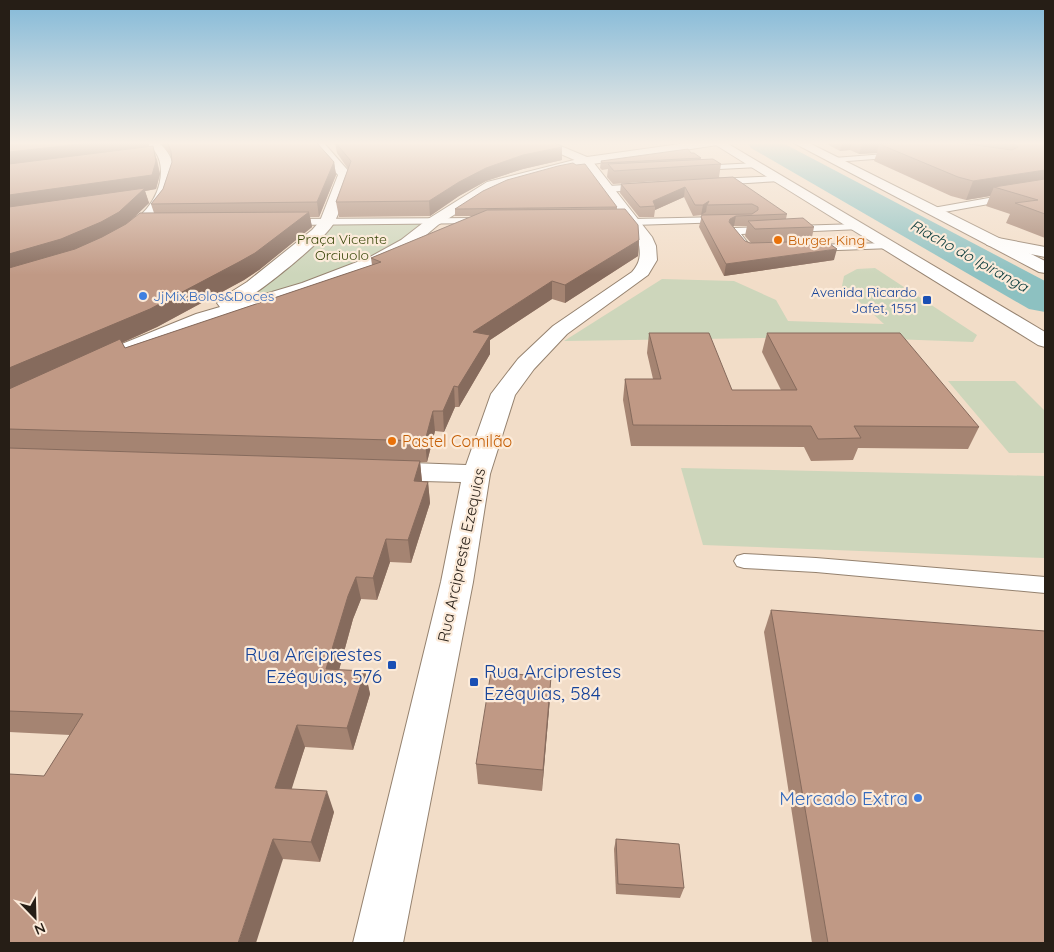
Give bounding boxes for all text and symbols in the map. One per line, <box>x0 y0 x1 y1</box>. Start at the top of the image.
water label: Riacho do Ipiranga <box>907 215 1032 296</box>
park label: Praça Vicente Orciuolo <box>297 230 387 264</box>
place label: Burger King <box>788 231 865 249</box>
marker: Burger King <box>772 234 784 246</box>
place label: Avenida Ricardo Jafet, 1551 <box>811 283 917 317</box>
place label: JjMix.Bolos&Doces <box>153 287 274 305</box>
marker: JjMix.Bolos&Doces <box>137 290 149 302</box>
marker: Avenida Ricardo Jafet, 1551 <box>921 294 933 306</box>
place label: Pastel Comilão <box>402 431 512 451</box>
marker: Pastel Comilão <box>386 435 398 447</box>
street label: Rua Arcipreste Ezequias <box>433 466 489 644</box>
place label: Rua Arciprestes Ezéquias, 576 <box>245 642 382 688</box>
marker: Rua Arciprestes Ezéquias, 576 <box>386 659 398 671</box>
place label: Rua Arciprestes Ezéquias, 584 <box>484 659 621 705</box>
marker: Rua Arciprestes Ezéquias, 584 <box>468 676 480 688</box>
place label: Mercado Extra <box>779 786 908 810</box>
marker: Mercado Extra <box>912 792 924 804</box>
north arrow <box>10 892 60 942</box>
text: N <box>32 919 48 939</box>

